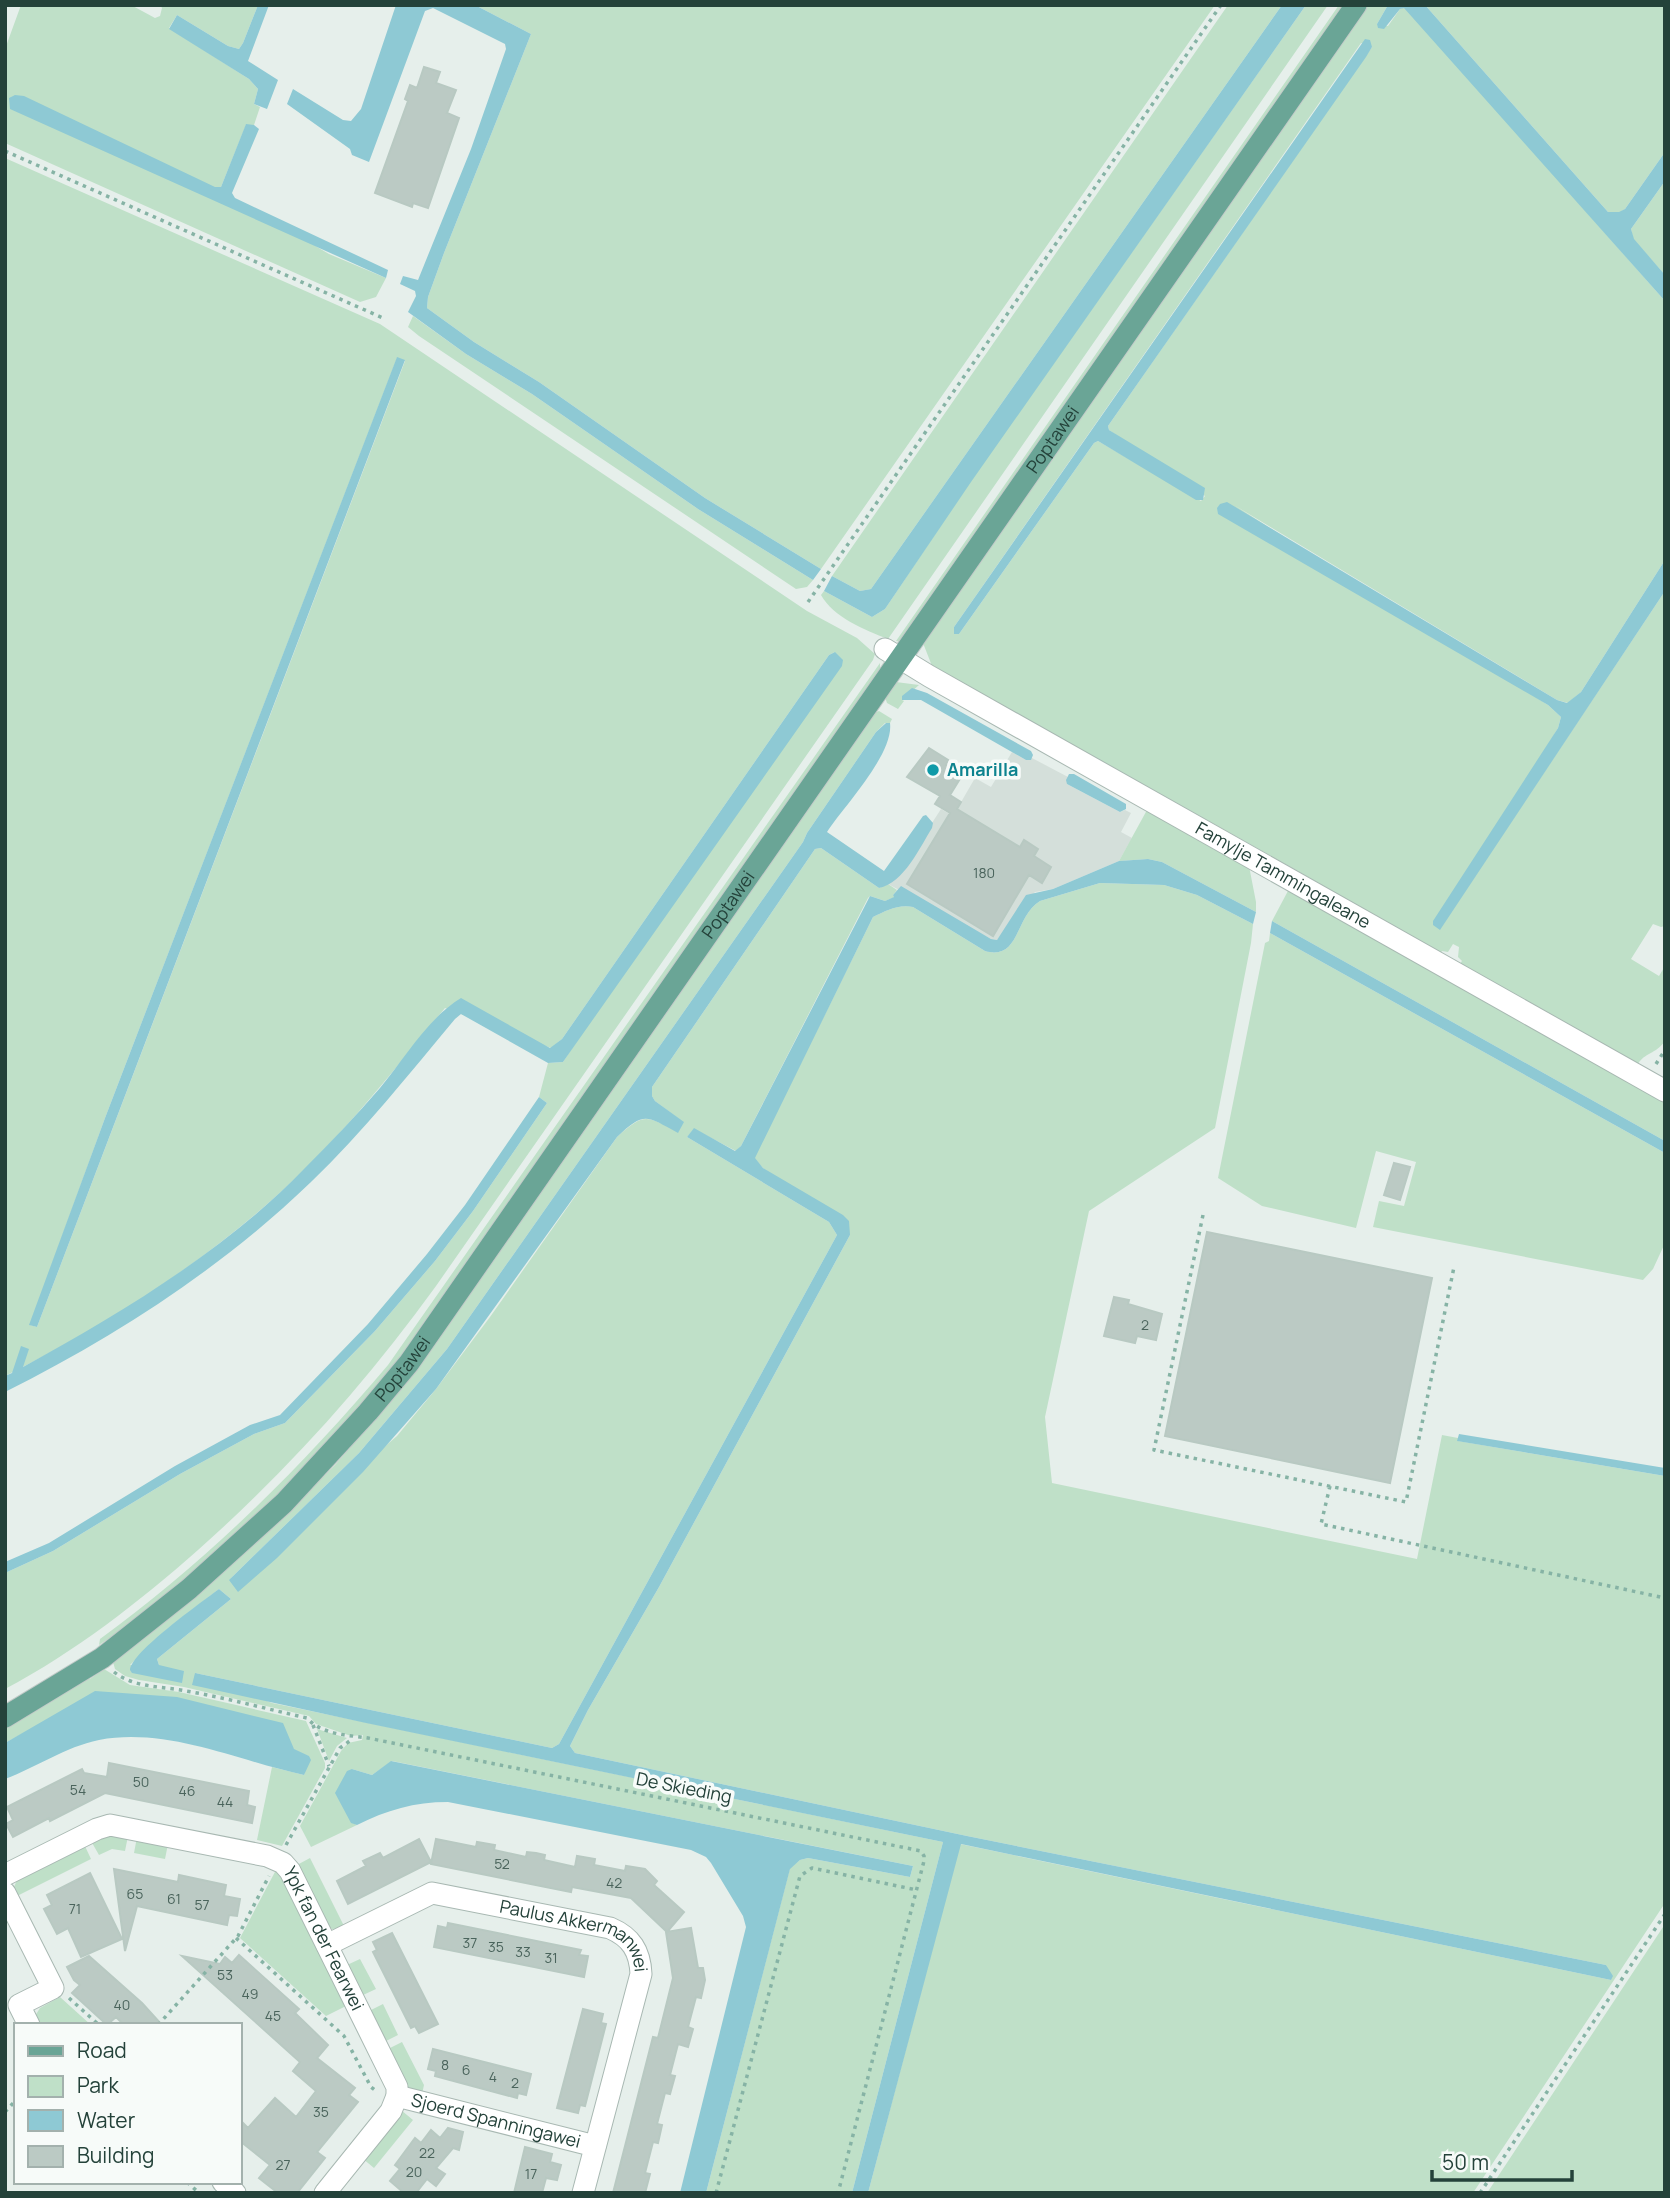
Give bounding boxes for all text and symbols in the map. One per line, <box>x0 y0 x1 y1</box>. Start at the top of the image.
street label: Poptawei <box>1020 401 1084 478</box>
place label: Amarilla <box>947 757 1018 781</box>
marker: Amarilla <box>925 762 941 778</box>
street label: Famylje Tammingaleane <box>1192 816 1375 934</box>
house number: 180 <box>973 863 995 882</box>
street label: Poptawei <box>696 866 760 943</box>
house number: 2 <box>1141 1315 1149 1334</box>
street label: Poptawei <box>369 1331 435 1406</box>
street label: De Skieding <box>634 1766 734 1808</box>
house number: 50 <box>133 1772 149 1791</box>
house number: 54 <box>70 1780 86 1799</box>
house number: 46 <box>179 1781 195 1800</box>
house number: 44 <box>217 1792 233 1811</box>
house number: 52 <box>494 1854 510 1873</box>
street label: Ypk fan der Fearwei <box>279 1862 370 2014</box>
house number: 42 <box>606 1873 622 1892</box>
house number: 65 <box>127 1884 143 1903</box>
house number: 61 <box>167 1889 181 1908</box>
street label: Paulus Akkermanwei <box>498 1894 654 1973</box>
house number: 57 <box>194 1895 210 1914</box>
house number: 71 <box>69 1899 81 1918</box>
house number: 37 <box>463 1933 477 1952</box>
house number: 35 <box>488 1937 504 1956</box>
house number: 33 <box>515 1942 531 1961</box>
house number: 31 <box>544 1948 558 1967</box>
house number: 53 <box>217 1965 233 1984</box>
house number: 49 <box>242 1984 258 2003</box>
house number: 40 <box>114 1995 130 2014</box>
house number: 45 <box>265 2006 281 2025</box>
legend <box>14 2023 242 2184</box>
text: Road <box>77 2036 127 2064</box>
house number: 8 <box>441 2055 449 2074</box>
house number: 6 <box>462 2060 470 2079</box>
house number: 4 <box>489 2067 497 2086</box>
text: Park <box>77 2071 119 2099</box>
house number: 2 <box>511 2073 519 2092</box>
street label: Sjoerd Spanningawei <box>409 2087 583 2153</box>
house number: 35 <box>313 2102 329 2121</box>
text: Water <box>77 2106 136 2134</box>
scale bar <box>1432 2138 1572 2182</box>
text: Building <box>77 2141 154 2169</box>
house number: 22 <box>419 2143 435 2162</box>
text: 50 m <box>1442 2148 1489 2176</box>
house number: 27 <box>275 2155 291 2174</box>
house number: 20 <box>406 2162 422 2181</box>
house number: 17 <box>525 2164 537 2183</box>

